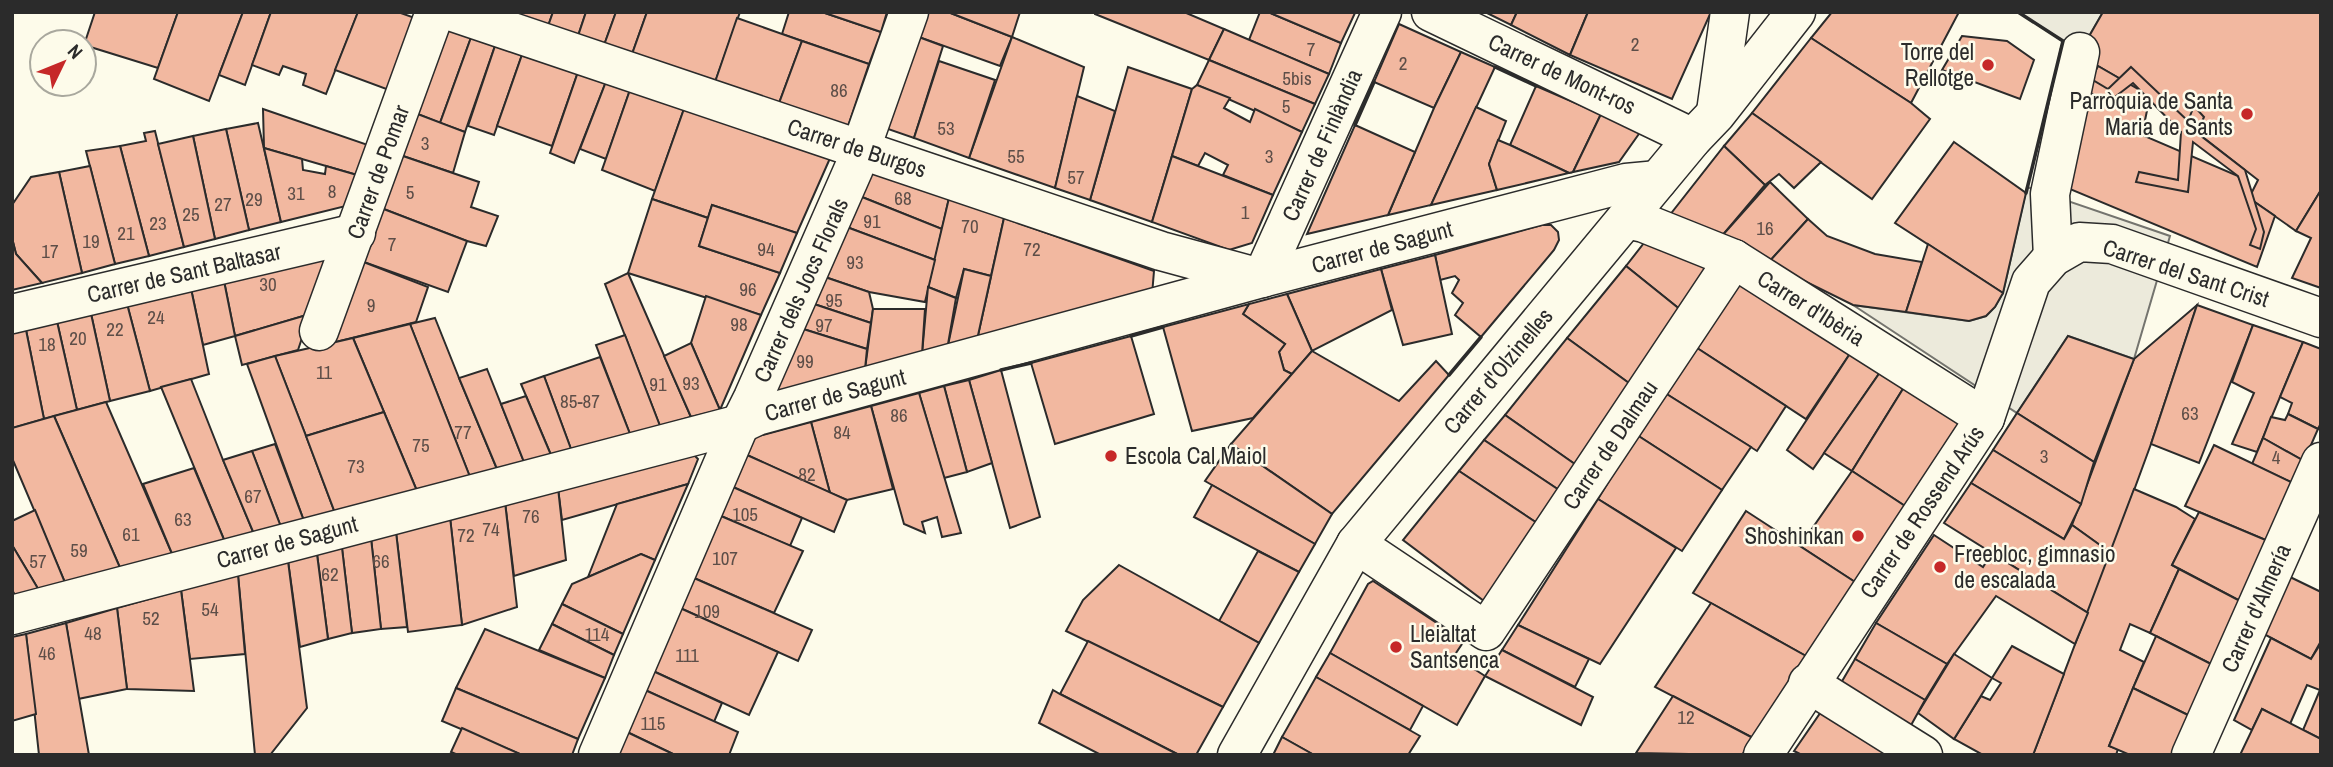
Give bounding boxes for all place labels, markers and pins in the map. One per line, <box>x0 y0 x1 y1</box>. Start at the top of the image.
place label: Torre del Rellotge <box>1901 36 1974 93</box>
marker: Torre del Rellotge <box>1980 57 1996 73</box>
place label: Parròquia de Santa Maria de Sants <box>2069 85 2234 142</box>
marker: Parròquia de Santa Maria de Sants <box>2239 106 2255 122</box>
place label: Escola Cal Maiol <box>1125 440 1267 471</box>
marker: Escola Cal Maiol <box>1103 448 1119 464</box>
place label: Shoshinkan <box>1744 520 1844 551</box>
marker: Shoshinkan <box>1850 528 1866 544</box>
place label: Freebloc, gimnasio de escalada <box>1954 538 2115 595</box>
marker: Freebloc, gimnasio de escalada <box>1932 559 1948 575</box>
place label: Lleialtat Santsenca <box>1410 618 1500 675</box>
marker: Lleialtat Santsenca <box>1388 639 1404 655</box>

